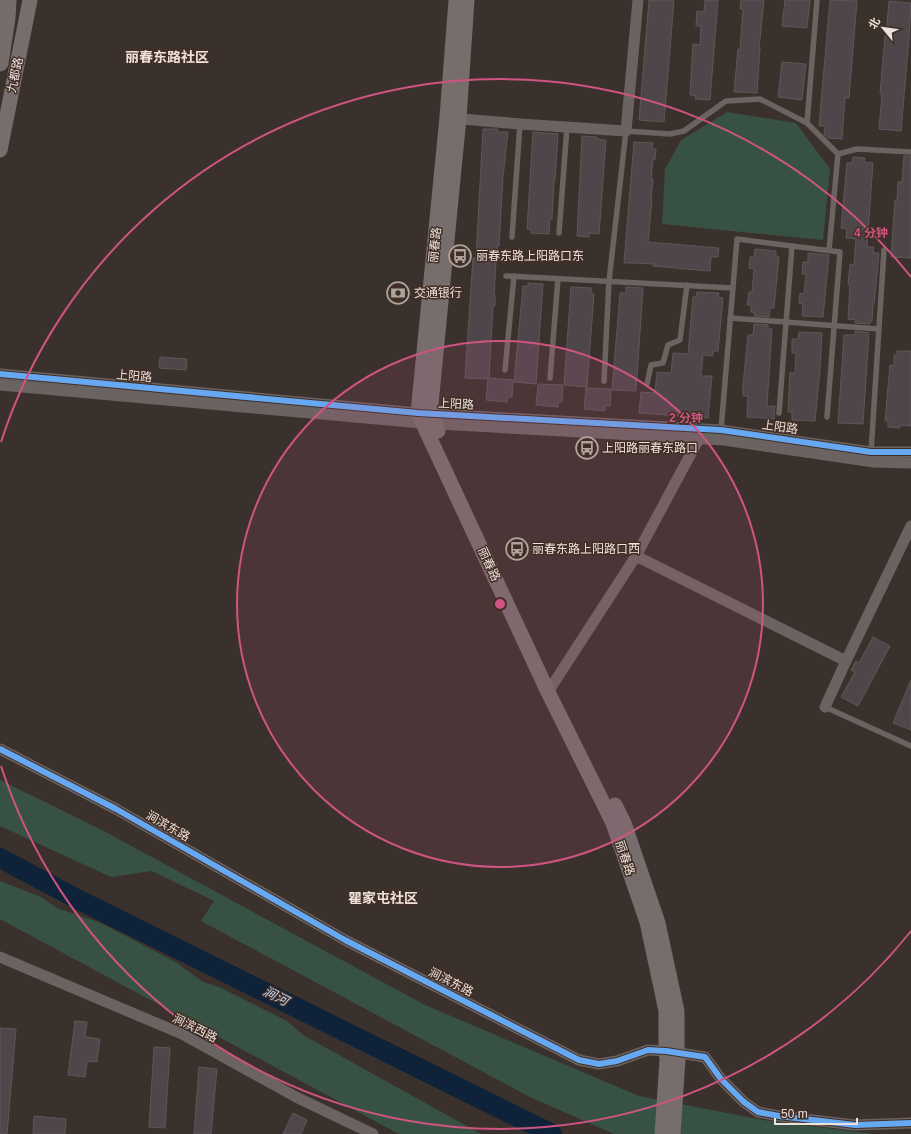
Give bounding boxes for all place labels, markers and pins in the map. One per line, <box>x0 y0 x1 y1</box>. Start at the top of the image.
bus stop icon: 丽春东路上阳路口东 <box>447 243 473 269</box>
place label: 丽春东路上阳路口东 <box>476 249 584 263</box>
bank icon: 交通银行 <box>385 280 411 306</box>
place label: 交通银行 <box>414 286 462 300</box>
bus stop icon: 上阳路丽春东路口 <box>574 435 600 461</box>
place label: 上阳路丽春东路口 <box>602 441 698 455</box>
bus stop icon: 丽春东路上阳路口西 <box>504 536 530 562</box>
place label: 丽春东路上阳路口西 <box>532 542 640 556</box>
centre of rings <box>493 597 507 611</box>

